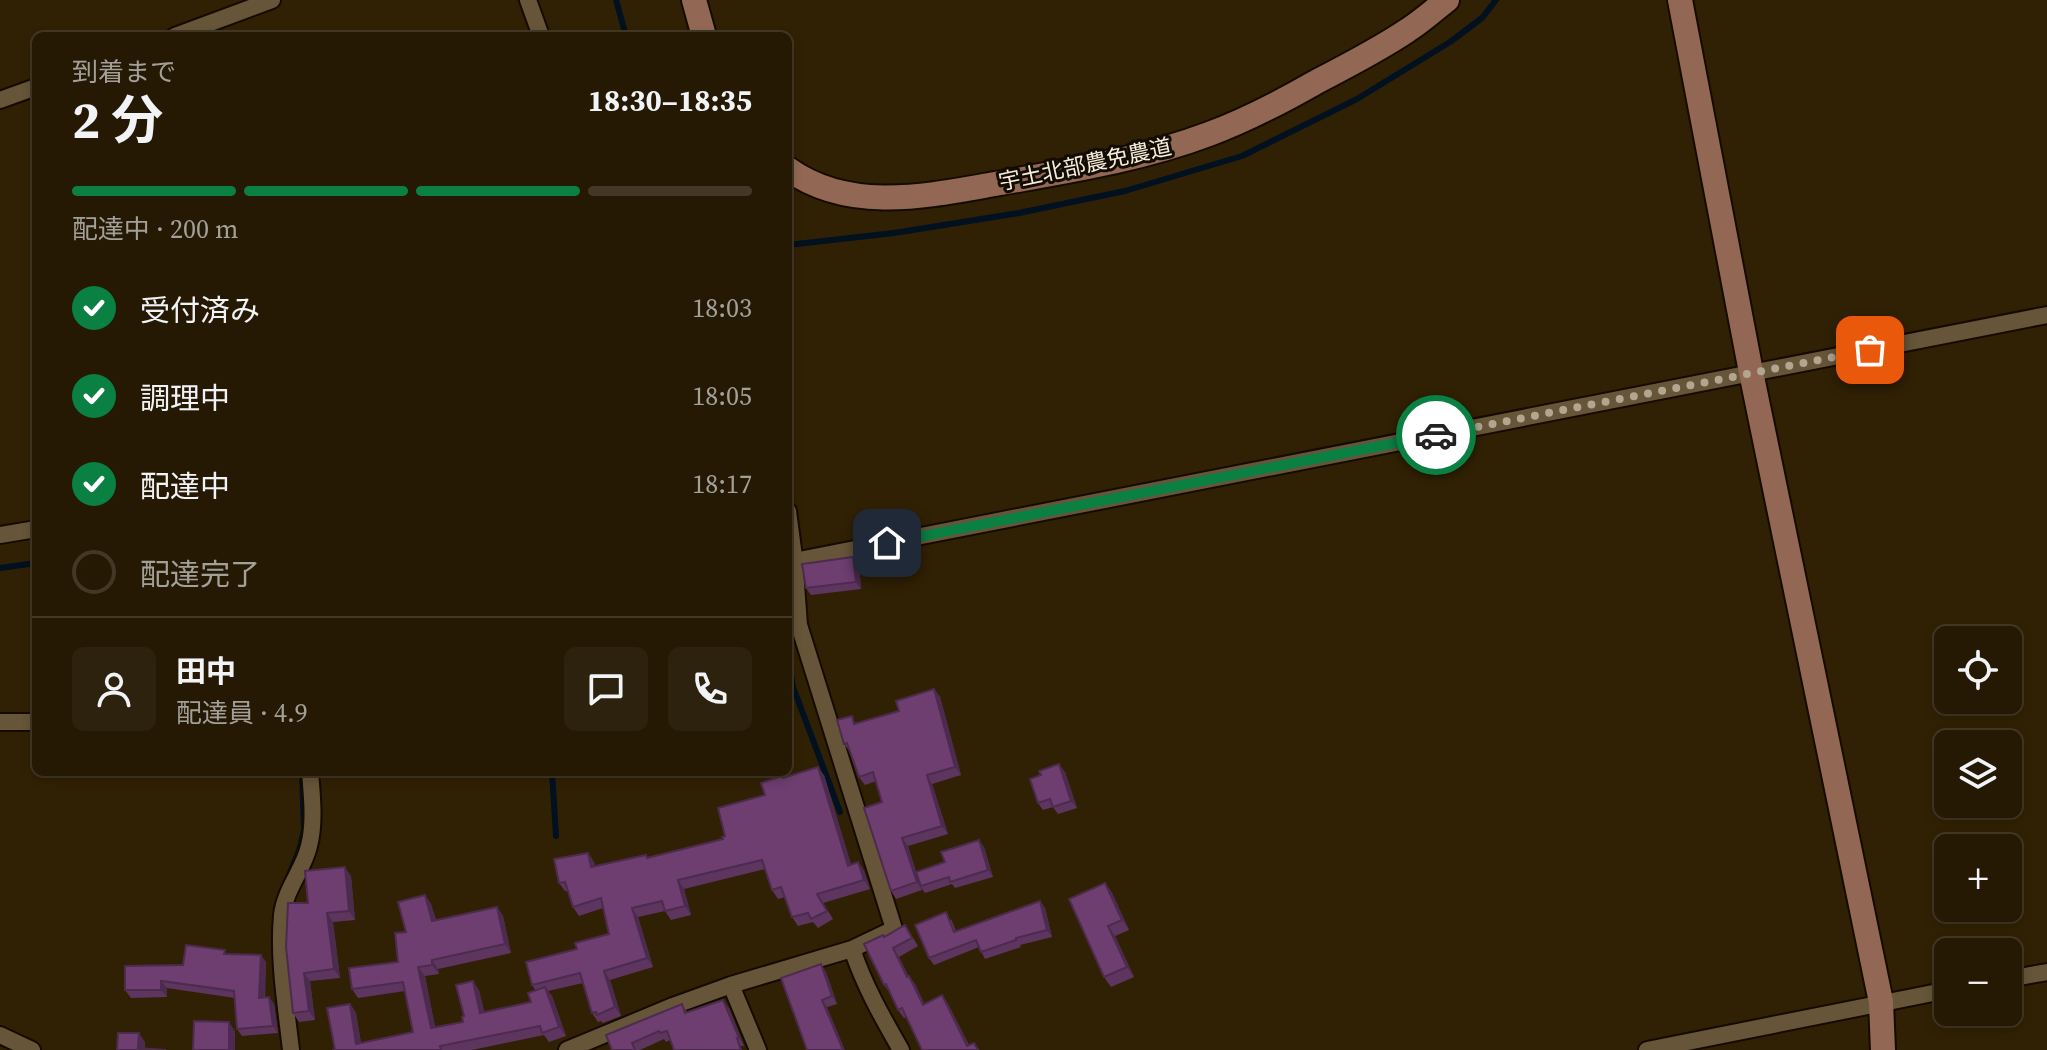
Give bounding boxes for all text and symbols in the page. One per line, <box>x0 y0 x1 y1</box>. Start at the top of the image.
text: 到着まで <box>72 54 176 90</box>
text: 18:30–18:35 <box>588 80 752 121</box>
text: 2 分 <box>72 84 163 155</box>
street label: 宇土北部農免農道 <box>996 131 1174 197</box>
text: 配達中 · 200 m <box>72 211 238 247</box>
icon: check <box>72 286 116 330</box>
text: 受付済み <box>140 290 260 331</box>
text: 18:03 <box>692 290 752 326</box>
pin <box>1836 316 1904 384</box>
icon: bag <box>1848 328 1892 372</box>
icon: check <box>72 374 116 418</box>
text: 調理中 <box>140 378 230 419</box>
text: 18:05 <box>692 378 752 414</box>
courier <box>1396 395 1476 475</box>
icon: car <box>1414 413 1458 457</box>
icon: check <box>72 462 116 506</box>
text: 配達中 <box>140 466 230 507</box>
text: 18:17 <box>692 466 752 502</box>
pin <box>853 509 921 577</box>
icon: home <box>865 521 909 565</box>
text: 配達完了 <box>140 554 260 595</box>
map controls <box>1934 626 2022 1026</box>
button: locate <box>1934 626 2022 714</box>
button: person <box>72 647 156 731</box>
button: chat <box>564 647 648 731</box>
button: phone <box>668 647 752 731</box>
text: 田中 <box>176 651 236 692</box>
text: 配達員 · 4.9 <box>176 695 308 731</box>
button: layers <box>1934 730 2022 818</box>
button: + <box>1934 834 2022 922</box>
button: − <box>1934 938 2022 1026</box>

